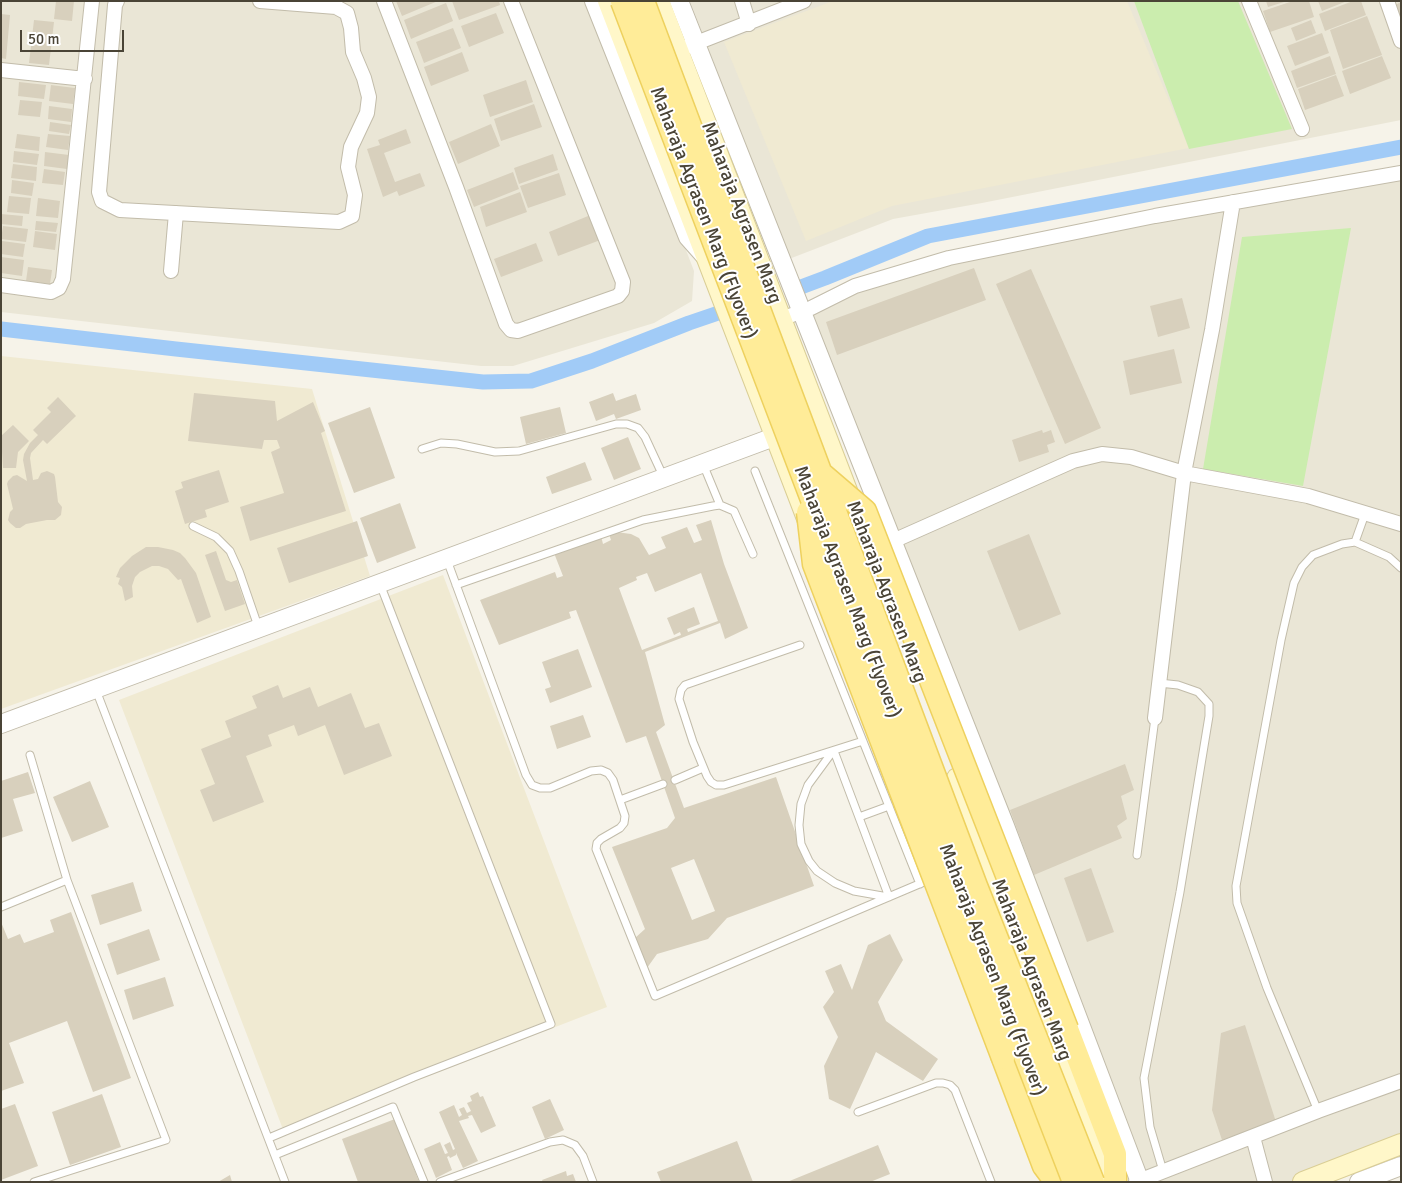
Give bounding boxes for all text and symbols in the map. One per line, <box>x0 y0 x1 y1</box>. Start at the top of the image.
scale bar <box>22 20 126 52</box>
text: 50 m <box>28 30 59 48</box>
street label: Maharaja Agrasen Marg (Flyover) <box>644 84 762 342</box>
street label: Maharaja Agrasen Marg <box>696 119 786 307</box>
street label: Maharaja Agrasen Marg (Flyover) <box>788 463 906 721</box>
street label: Maharaja Agrasen Marg <box>841 498 931 686</box>
street label: Maharaja Agrasen Marg (Flyover) <box>933 841 1051 1099</box>
street label: Maharaja Agrasen Marg <box>986 876 1076 1064</box>

